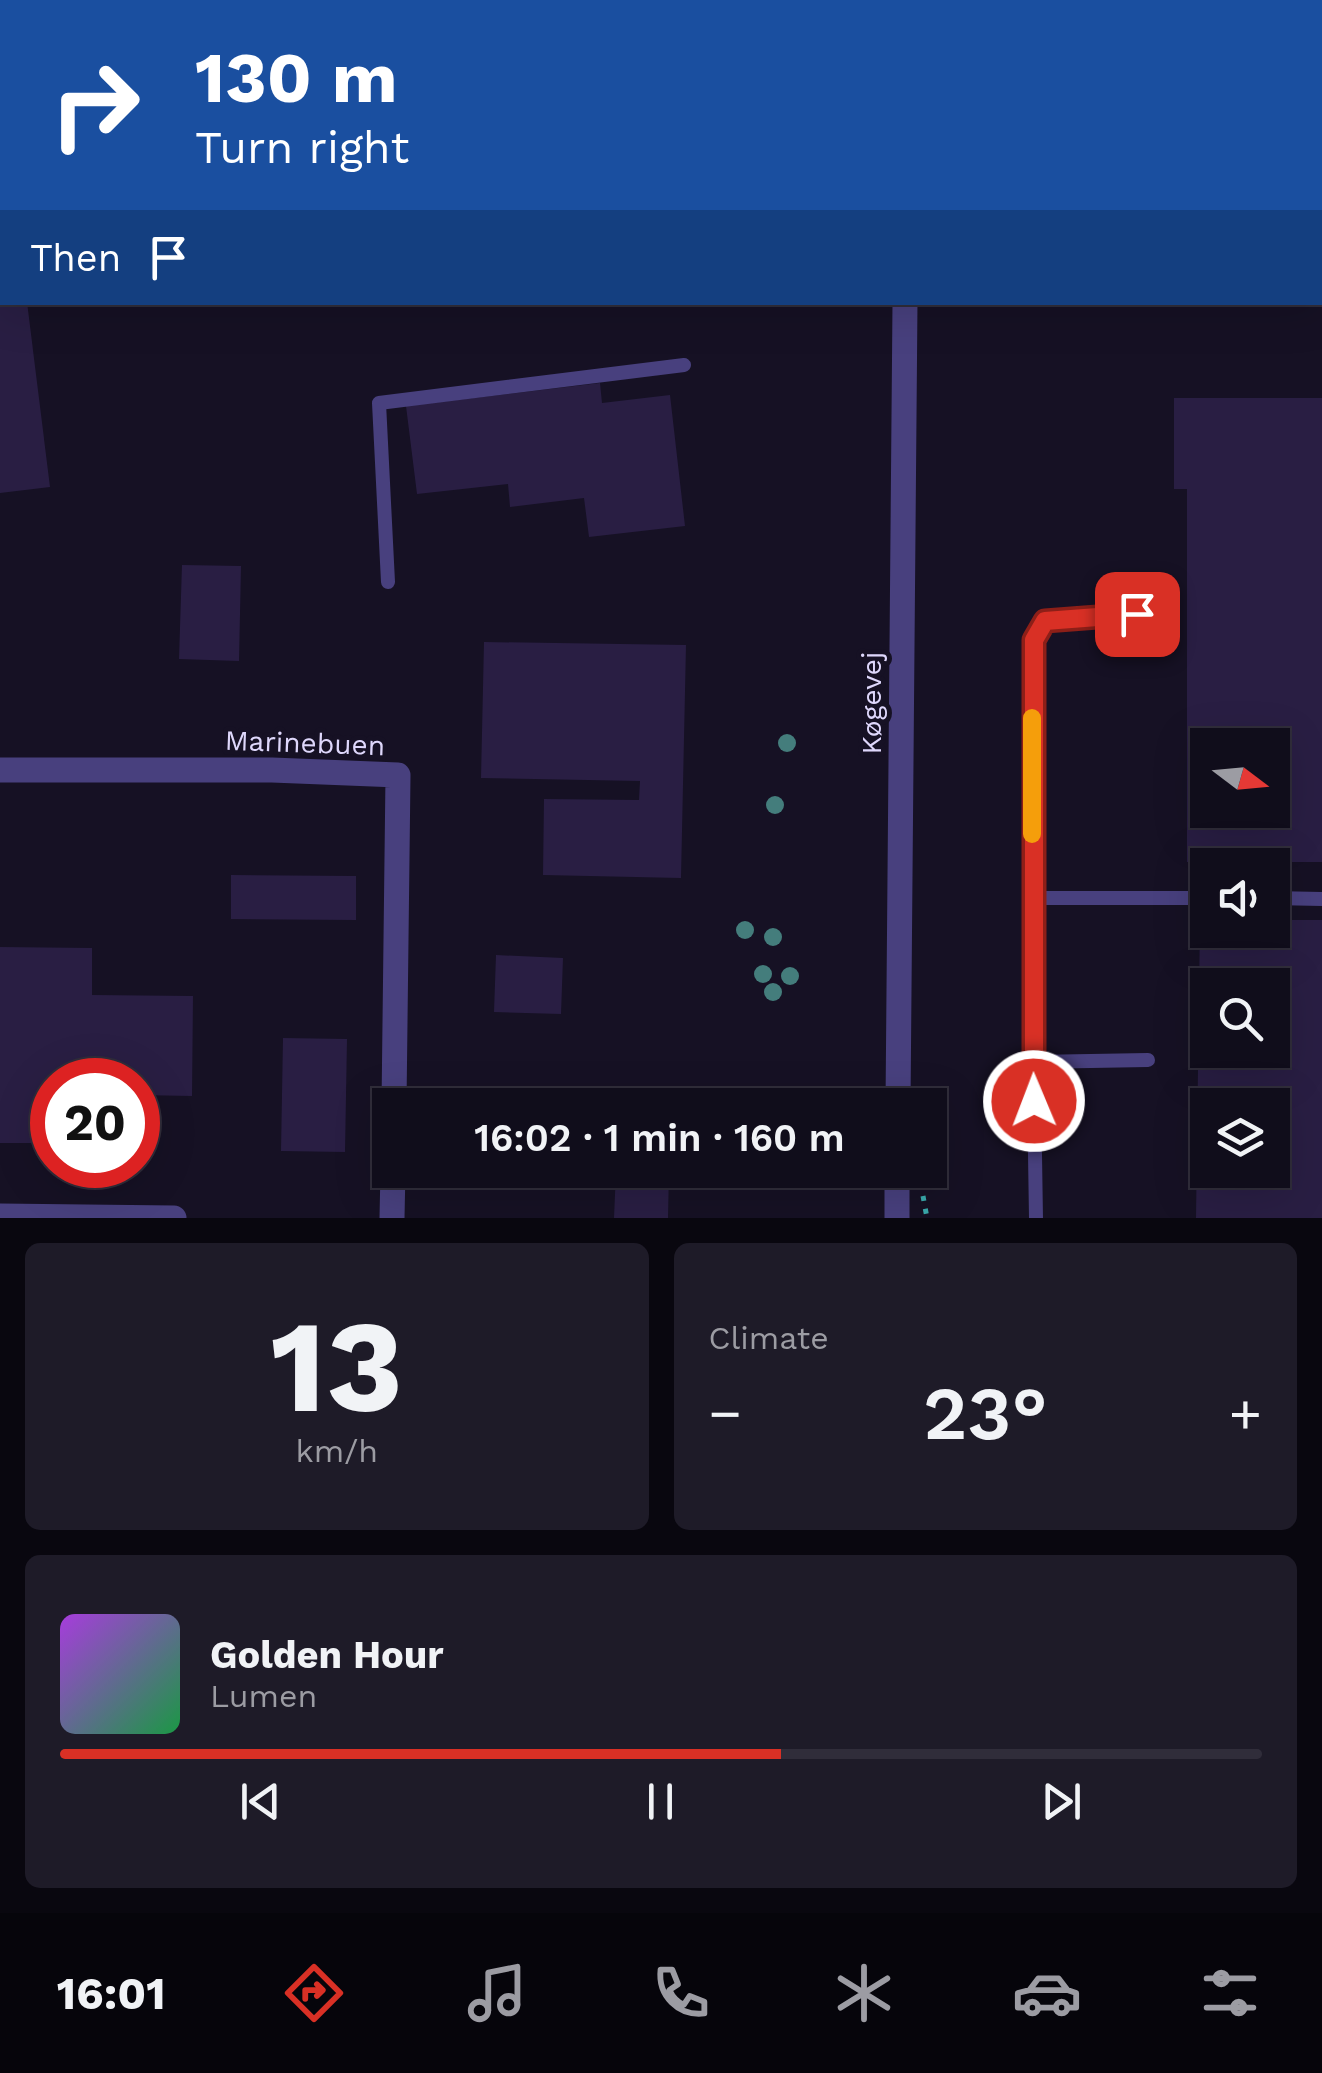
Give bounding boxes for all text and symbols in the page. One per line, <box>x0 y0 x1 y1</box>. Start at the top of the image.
text: 130 m <box>195 37 398 119</box>
icon: right <box>30 40 160 170</box>
text: Turn right <box>195 121 409 174</box>
icon: arrive <box>141 230 196 285</box>
text: Then <box>30 236 121 280</box>
pin <box>1095 572 1180 657</box>
icon: arrive <box>1110 587 1165 642</box>
street label: Køgevej <box>855 652 888 754</box>
street label: Marinebuen <box>224 724 386 762</box>
north arrow <box>1190 728 1290 828</box>
map controls <box>1190 728 1290 1188</box>
button: sound <box>1190 848 1290 948</box>
button: search <box>1190 968 1290 1068</box>
position arrow <box>982 1049 1086 1153</box>
speed limit sign: 20 <box>30 1058 160 1188</box>
button: layers <box>1190 1088 1290 1188</box>
text: 16:02 · 1 min · 160 m <box>474 1116 845 1160</box>
text: 13 <box>270 1290 403 1443</box>
text: Climate <box>709 1319 829 1357</box>
text: 23° <box>923 1369 1048 1457</box>
text: − <box>709 1381 742 1445</box>
text: + <box>1229 1381 1262 1445</box>
text: km/h <box>296 1432 378 1470</box>
text: Golden Hour <box>210 1633 444 1677</box>
text: Lumen <box>210 1677 317 1715</box>
icon: previous <box>233 1774 288 1829</box>
icon: pause <box>633 1774 688 1829</box>
icon: next <box>1034 1774 1089 1829</box>
icon: directions <box>279 1958 349 2028</box>
icon: music <box>462 1958 532 2028</box>
icon: phone <box>646 1958 716 2028</box>
icon: climate <box>829 1958 899 2028</box>
icon: car <box>1012 1958 1082 2028</box>
icon: filters <box>1195 1958 1265 2028</box>
text: 16:01 <box>57 1967 166 2020</box>

